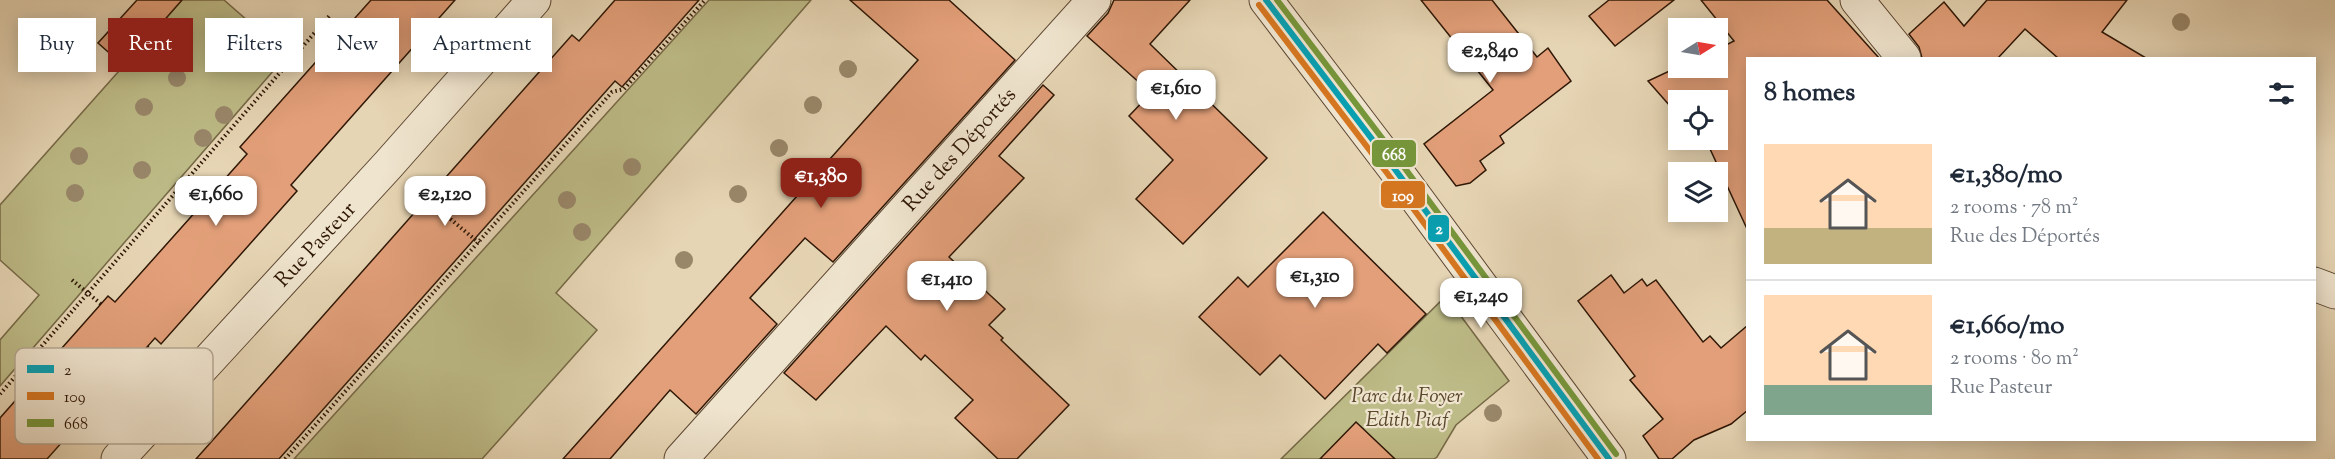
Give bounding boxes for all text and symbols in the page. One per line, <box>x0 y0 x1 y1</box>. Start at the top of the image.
chip: Buy <box>18 18 96 72</box>
chip: Rent <box>108 18 193 72</box>
chip: Filters <box>205 18 303 72</box>
chip: New <box>315 18 399 72</box>
chip: Apartment <box>411 18 552 72</box>
north arrow <box>1668 18 1728 78</box>
map controls <box>1668 18 1728 222</box>
pin: €2,840 <box>1441 33 1539 84</box>
text: €2,840 <box>1462 38 1518 67</box>
pin: €1,610 <box>1127 70 1225 121</box>
text: €1,610 <box>1151 75 1201 104</box>
text: 8 homes <box>1764 75 1855 112</box>
icon: filters <box>2265 77 2298 110</box>
street label: Rue des Déportés <box>897 82 1024 219</box>
button: locate <box>1668 90 1728 150</box>
line badge: 668 <box>1371 139 1417 168</box>
text: 668 <box>1382 145 1406 168</box>
text: €1,380/mo <box>1950 157 2063 194</box>
pin: €1,380 <box>772 158 870 209</box>
button: layers <box>1668 162 1728 222</box>
text: €1,380 <box>795 163 847 192</box>
icon: home <box>1812 168 1884 240</box>
pin: €1,660 <box>167 176 265 227</box>
pin: €2,120 <box>396 176 494 227</box>
line badge: 109 <box>1380 180 1426 209</box>
text: €1,660 <box>189 181 243 210</box>
text: €2,120 <box>418 181 472 210</box>
text: 109 <box>1392 186 1414 209</box>
text: 2 rooms · 78 m² <box>1950 194 2079 223</box>
street label: Rue Pasteur <box>269 196 364 295</box>
line badge: 2 <box>1427 214 1450 243</box>
text: 2 <box>1435 219 1443 242</box>
text: Rue des Déportés <box>1950 223 2100 252</box>
pin: €1,310 <box>1266 258 1364 309</box>
pin: €1,410 <box>898 261 996 312</box>
text: €1,310 <box>1290 263 1340 292</box>
text: €1,410 <box>921 266 973 295</box>
pin: €1,240 <box>1432 278 1530 329</box>
text: €1,240 <box>1454 283 1508 312</box>
text: €1,660/mo <box>1950 308 2064 345</box>
icon: home <box>1812 319 1884 391</box>
text: 2 rooms · 80 m² <box>1950 345 2079 374</box>
legend <box>15 348 213 444</box>
text: 2 <box>64 360 72 383</box>
text: Rue Pasteur <box>1950 374 2052 403</box>
park label: Parc du Foyer Edith Piaf <box>1351 382 1463 436</box>
text: 109 <box>64 387 86 410</box>
text: 668 <box>64 414 88 437</box>

